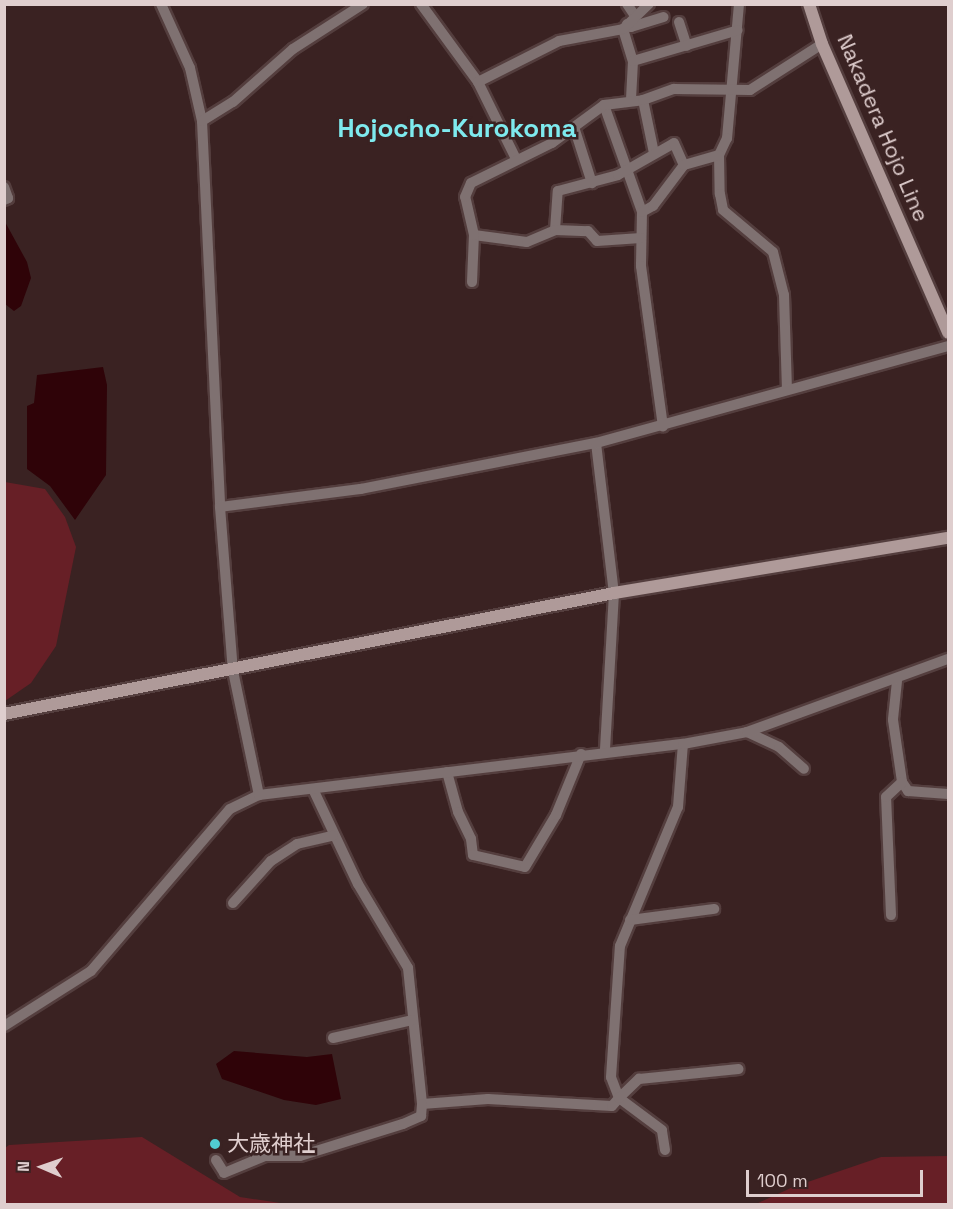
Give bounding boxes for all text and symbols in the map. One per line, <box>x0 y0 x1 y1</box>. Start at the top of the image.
street label: Nakadera Hojo Line <box>832 30 934 226</box>
district label: Hojocho-Kurokoma <box>338 113 576 145</box>
place label: 大歳神社 <box>227 1131 315 1157</box>
north arrow <box>12 1137 72 1197</box>
marker: 大歳神社 <box>208 1137 222 1151</box>
scale bar <box>749 1158 926 1196</box>
text: N <box>13 1161 34 1172</box>
text: 100 m <box>757 1169 808 1192</box>

